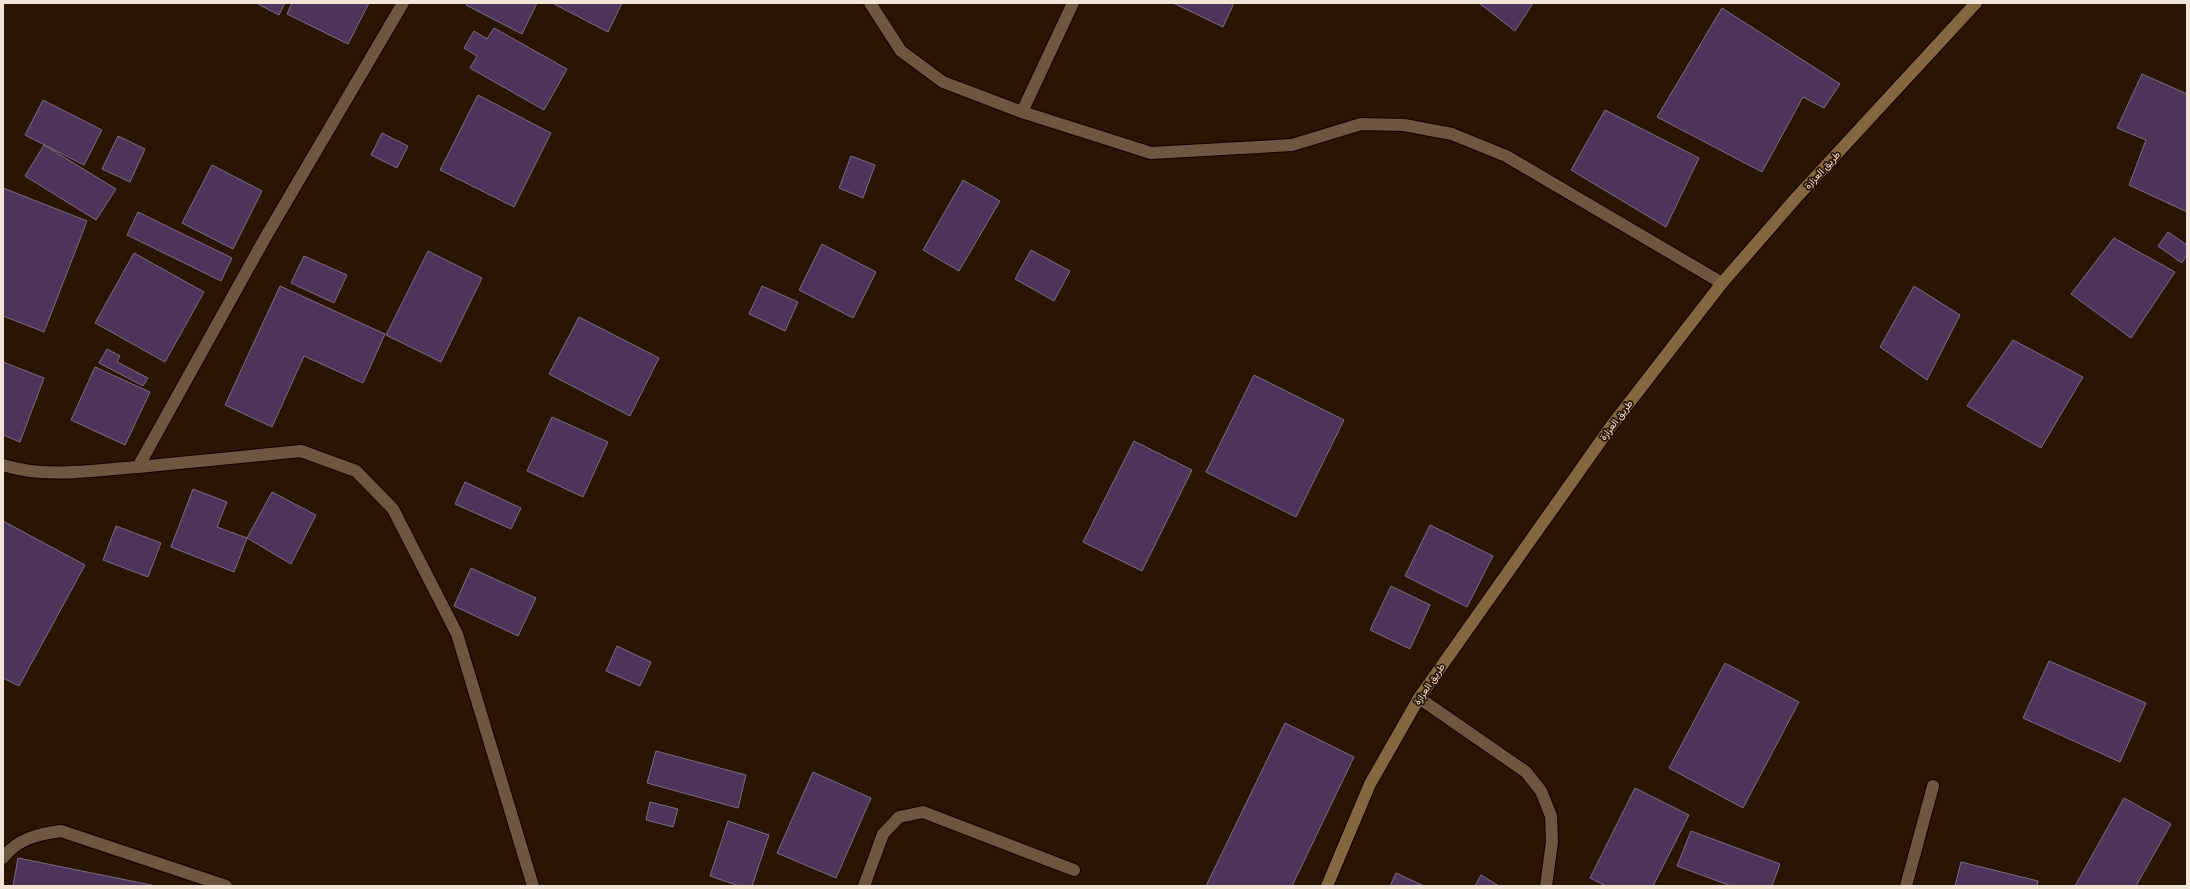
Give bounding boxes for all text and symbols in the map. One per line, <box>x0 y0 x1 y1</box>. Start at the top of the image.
street label: طريق العزازة <box>1801 148 1843 192</box>
street label: طريق العزازة <box>1597 397 1636 443</box>
street label: طريق العزازة <box>1410 660 1448 707</box>

